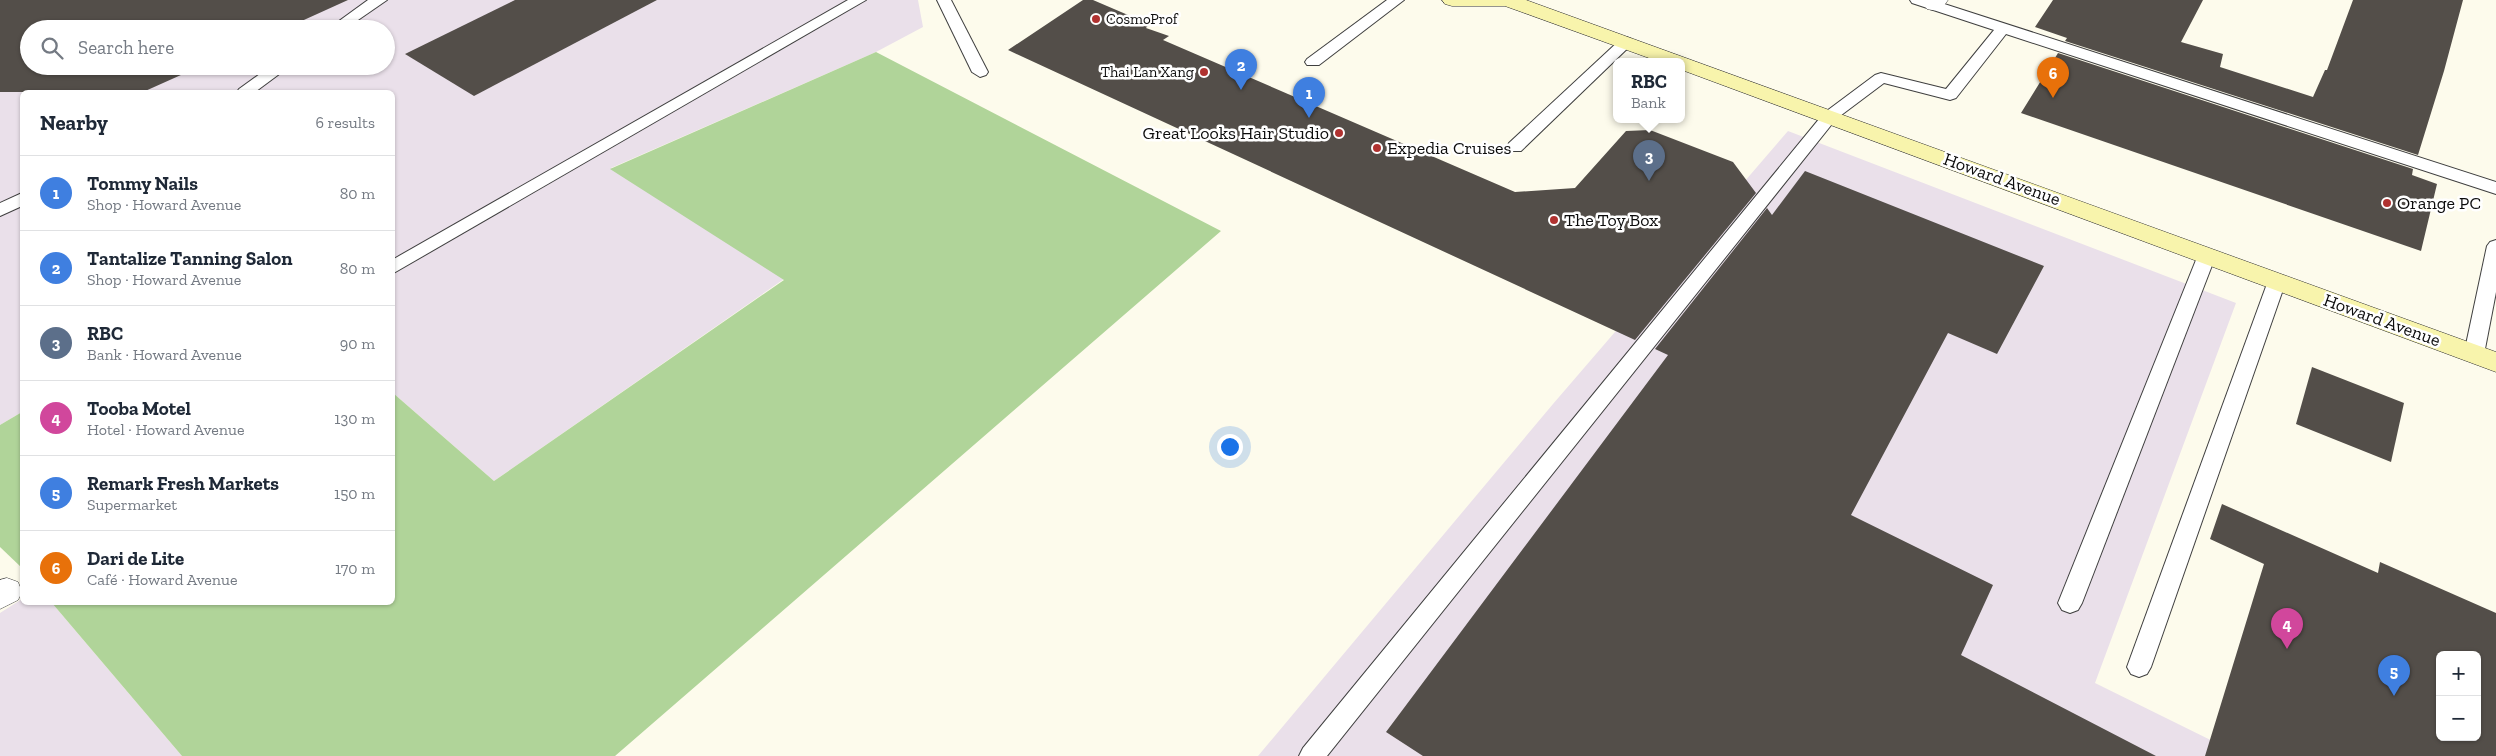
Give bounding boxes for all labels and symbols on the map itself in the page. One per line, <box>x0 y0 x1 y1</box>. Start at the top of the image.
place label: CosmoProf <box>1106 10 1179 28</box>
marker: CosmoProf <box>1090 13 1102 25</box>
pin: 2 <box>1225 49 1257 90</box>
pin: 6 <box>2037 57 2069 98</box>
place label: Thai Lan Xang <box>1101 63 1194 81</box>
marker: Thai Lan Xang <box>1198 66 1210 78</box>
pin: 1 <box>1293 77 1325 118</box>
place label: Great Looks Hair Studio <box>1142 122 1329 144</box>
marker: Great Looks Hair Studio <box>1333 127 1345 139</box>
place label: Expedia Cruises <box>1387 137 1512 159</box>
pin: 3 <box>1633 140 1665 181</box>
marker: Expedia Cruises <box>1371 142 1383 154</box>
street label: Howard Avenue <box>1941 148 2063 210</box>
place label: Orange PC <box>2397 192 2481 214</box>
marker: Orange PC <box>2381 197 2393 209</box>
place label: The Toy Box <box>1564 209 1658 231</box>
marker: The Toy Box <box>1548 214 1560 226</box>
street label: Howard Avenue <box>2321 289 2443 351</box>
your location <box>1217 434 1243 460</box>
pin: 4 <box>2271 608 2303 649</box>
pin: 5 <box>2378 655 2410 696</box>

